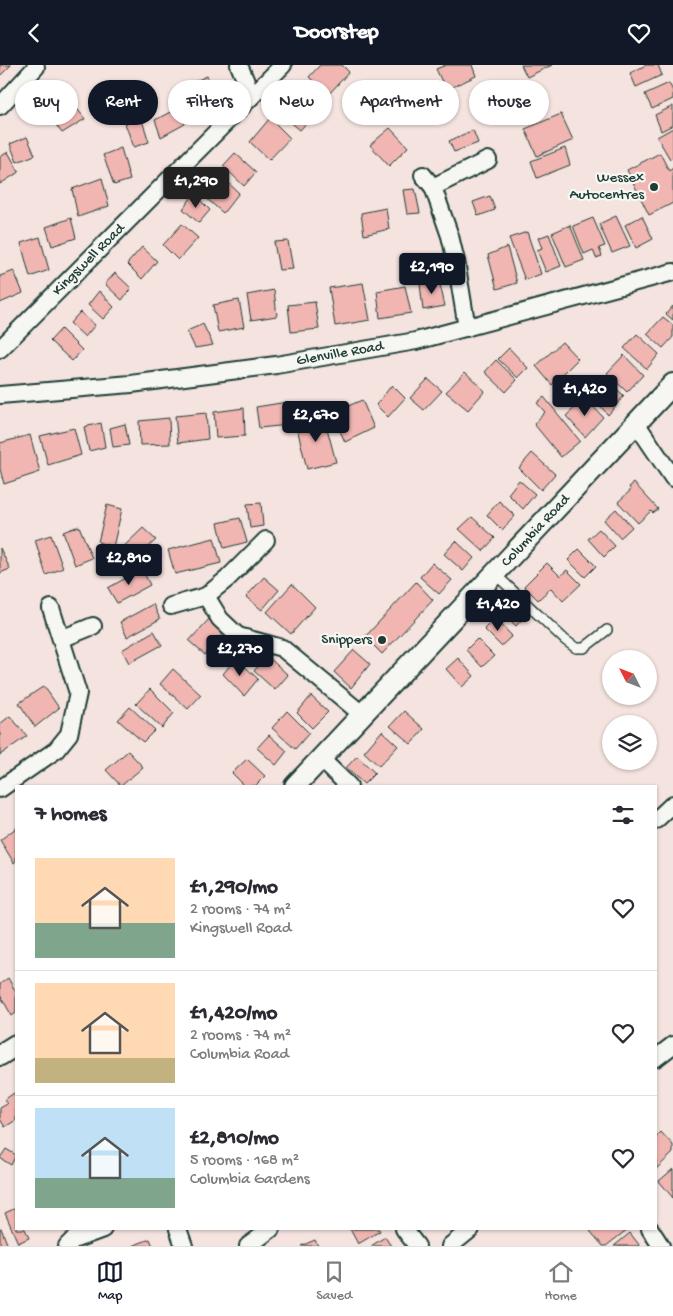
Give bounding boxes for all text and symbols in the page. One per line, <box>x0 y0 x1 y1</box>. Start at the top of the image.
icon: back <box>20 19 48 47</box>
icon: heart <box>625 19 653 47</box>
text: Doorstep <box>294 20 379 46</box>
chip: Buy <box>15 80 78 125</box>
chip: Rent <box>88 80 158 125</box>
chip: Filters <box>168 80 251 125</box>
chip: New <box>261 80 332 125</box>
chip: Apartment <box>342 80 459 125</box>
chip: House <box>469 80 549 125</box>
pin: £1,290 <box>155 167 237 209</box>
place label: Wessex Autocentres <box>570 169 644 204</box>
text: £1,290 <box>174 173 218 192</box>
marker: Wessex Autocentres <box>648 181 660 193</box>
street label: Kingswell Road <box>49 219 130 300</box>
pin: £2,190 <box>391 253 473 295</box>
text: £2,190 <box>410 259 454 278</box>
street label: Glenville Road <box>295 337 386 371</box>
pin: £1,420 <box>544 375 626 417</box>
text: £1,420 <box>563 381 607 400</box>
pin: £2,670 <box>275 401 357 443</box>
text: £2,670 <box>293 407 339 426</box>
street label: Columbia Road <box>498 490 575 571</box>
pin: £2,810 <box>88 543 170 586</box>
text: £2,810 <box>107 550 151 569</box>
pin: £1,420 <box>457 589 539 632</box>
text: £1,420 <box>476 596 520 615</box>
place label: Snippers <box>321 631 372 649</box>
marker: Snippers <box>376 634 388 646</box>
pin: £2,270 <box>199 635 281 677</box>
text: £2,270 <box>217 641 263 660</box>
north arrow <box>602 650 658 705</box>
map controls <box>602 650 657 770</box>
button: layers <box>602 715 657 770</box>
icon: filters <box>609 801 637 829</box>
text: 7 homes <box>35 803 107 828</box>
text: £1,290/mo <box>190 876 278 901</box>
icon: home <box>75 878 135 938</box>
icon: heart <box>609 894 637 922</box>
text: 2 rooms · 74 m² <box>190 901 291 920</box>
text: Kingswell Road <box>190 920 291 939</box>
text: £1,420/mo <box>190 1002 277 1027</box>
icon: home <box>75 1003 135 1063</box>
icon: heart <box>609 1019 637 1047</box>
text: 2 rooms · 74 m² <box>190 1027 291 1046</box>
text: Columbia Road <box>190 1046 289 1065</box>
text: £2,810/mo <box>190 1127 279 1152</box>
icon: home <box>75 1128 135 1188</box>
icon: heart <box>609 1144 637 1172</box>
text: 5 rooms · 168 m² <box>190 1152 299 1171</box>
text: Columbia Gardens <box>190 1171 310 1190</box>
tab: Map <box>96 1258 124 1305</box>
tab: Saved <box>316 1258 352 1305</box>
tab: Home <box>544 1258 577 1305</box>

